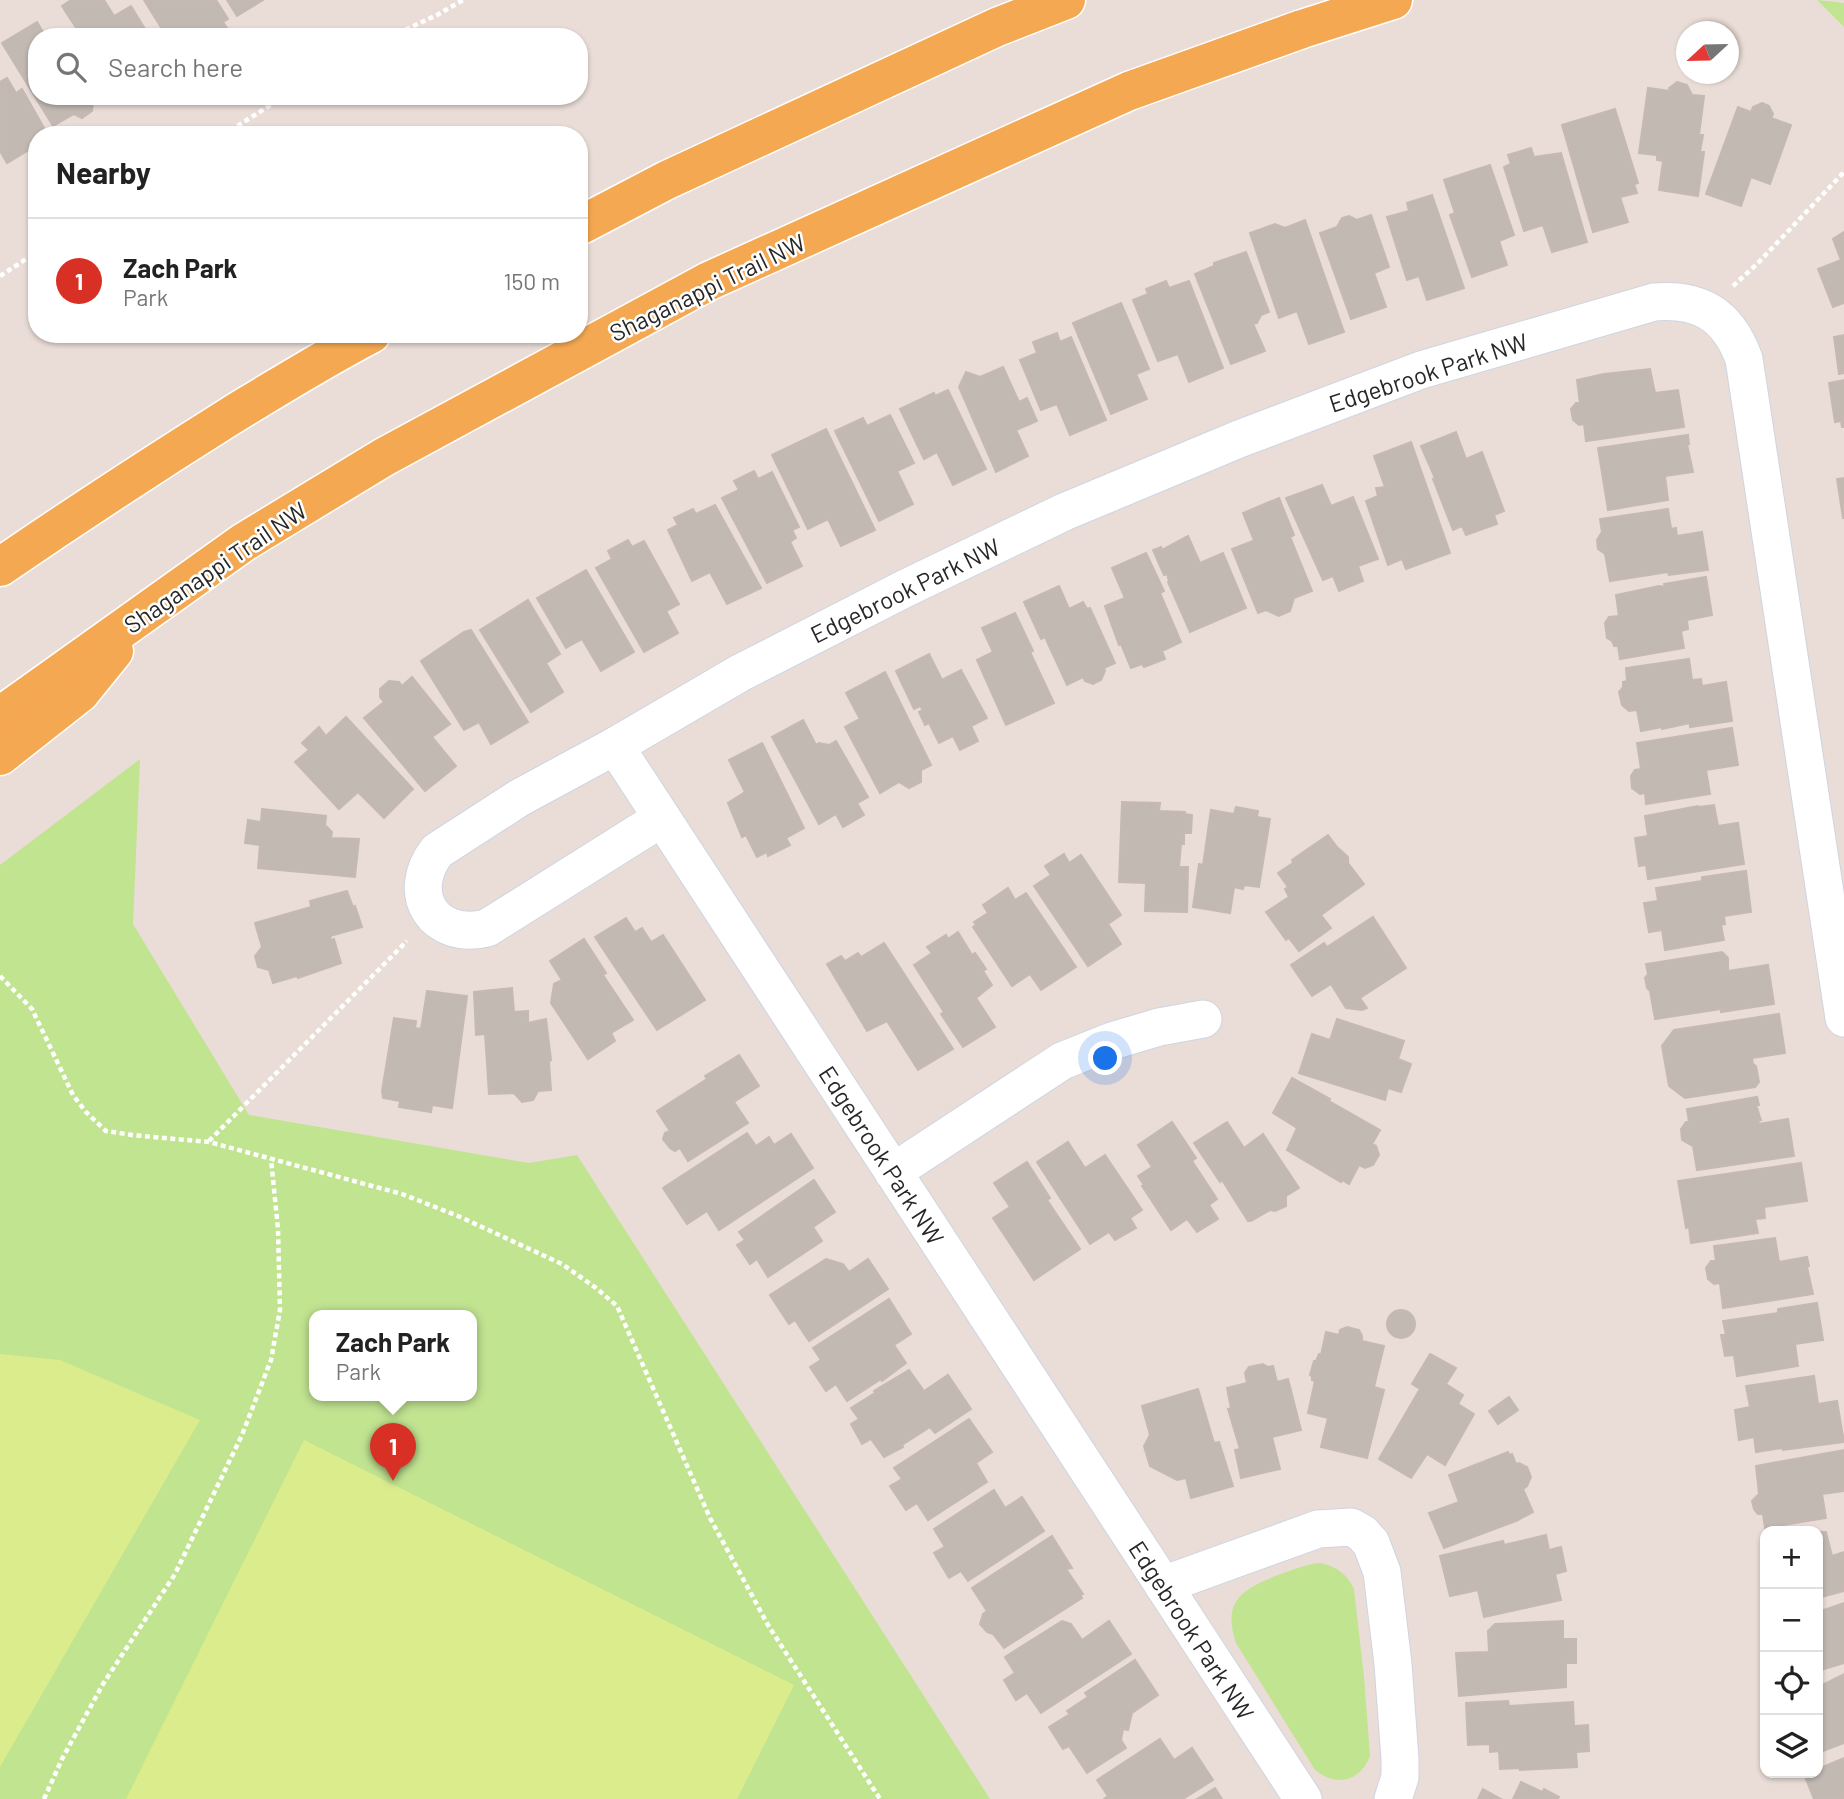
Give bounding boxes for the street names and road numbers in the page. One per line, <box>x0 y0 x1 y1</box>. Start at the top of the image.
street label: Shaganappi Trail NW <box>604 227 810 347</box>
street label: Edgebrook Park NW <box>1325 326 1531 418</box>
street label: Shaganappi Trail NW <box>118 495 312 639</box>
street label: Edgebrook Park NW <box>806 532 1004 648</box>
street label: Edgebrook Park NW <box>813 1060 951 1250</box>
street label: Edgebrook Park NW <box>1123 1535 1261 1725</box>

